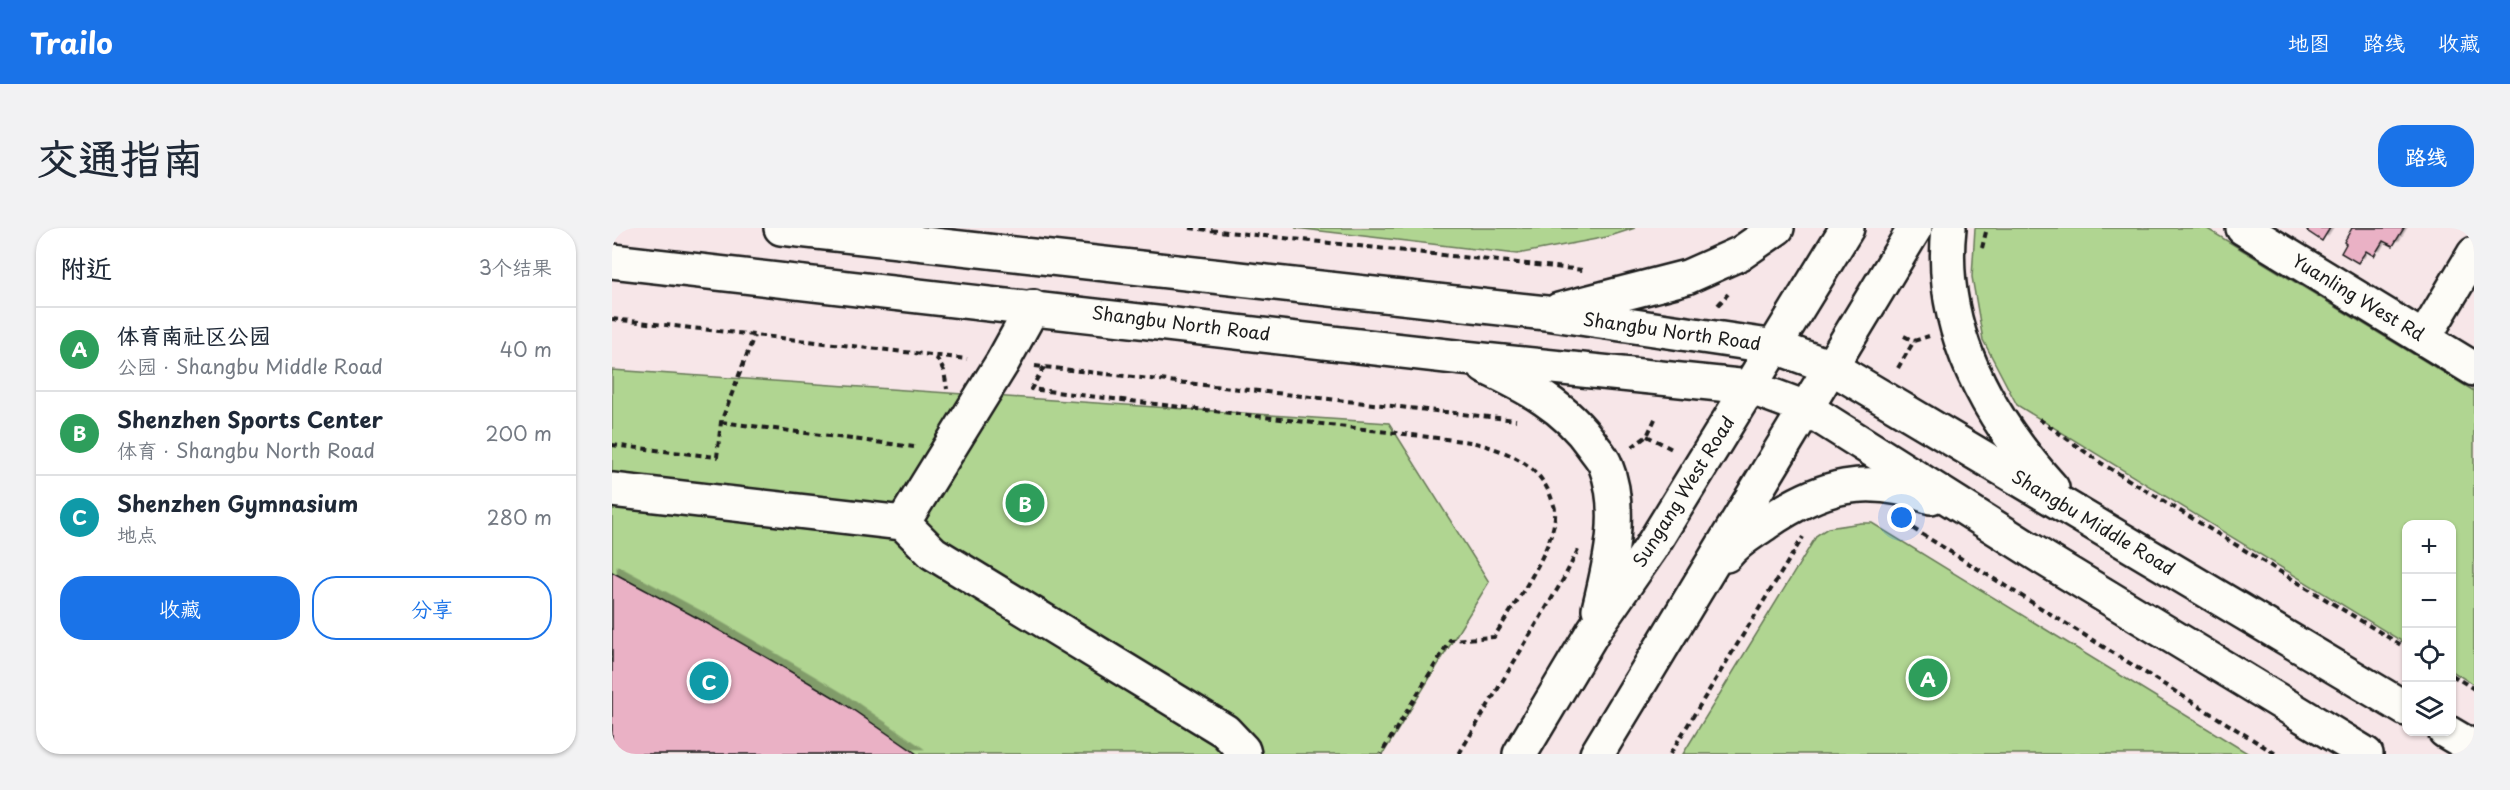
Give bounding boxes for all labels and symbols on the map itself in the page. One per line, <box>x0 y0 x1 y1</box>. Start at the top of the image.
street label: Yuanling West Rd <box>2288 247 2430 347</box>
street label: Shangbu North Road <box>1090 298 1272 347</box>
street label: Shangbu North Road <box>1581 305 1763 356</box>
street label: Sungang West Road <box>1625 410 1740 572</box>
street label: Shangbu Middle Road <box>2007 462 2181 581</box>
pin: B <box>1006 480 1044 526</box>
your location <box>1887 503 1916 532</box>
pin: A <box>1908 656 1948 700</box>
pin: C <box>690 658 728 704</box>

